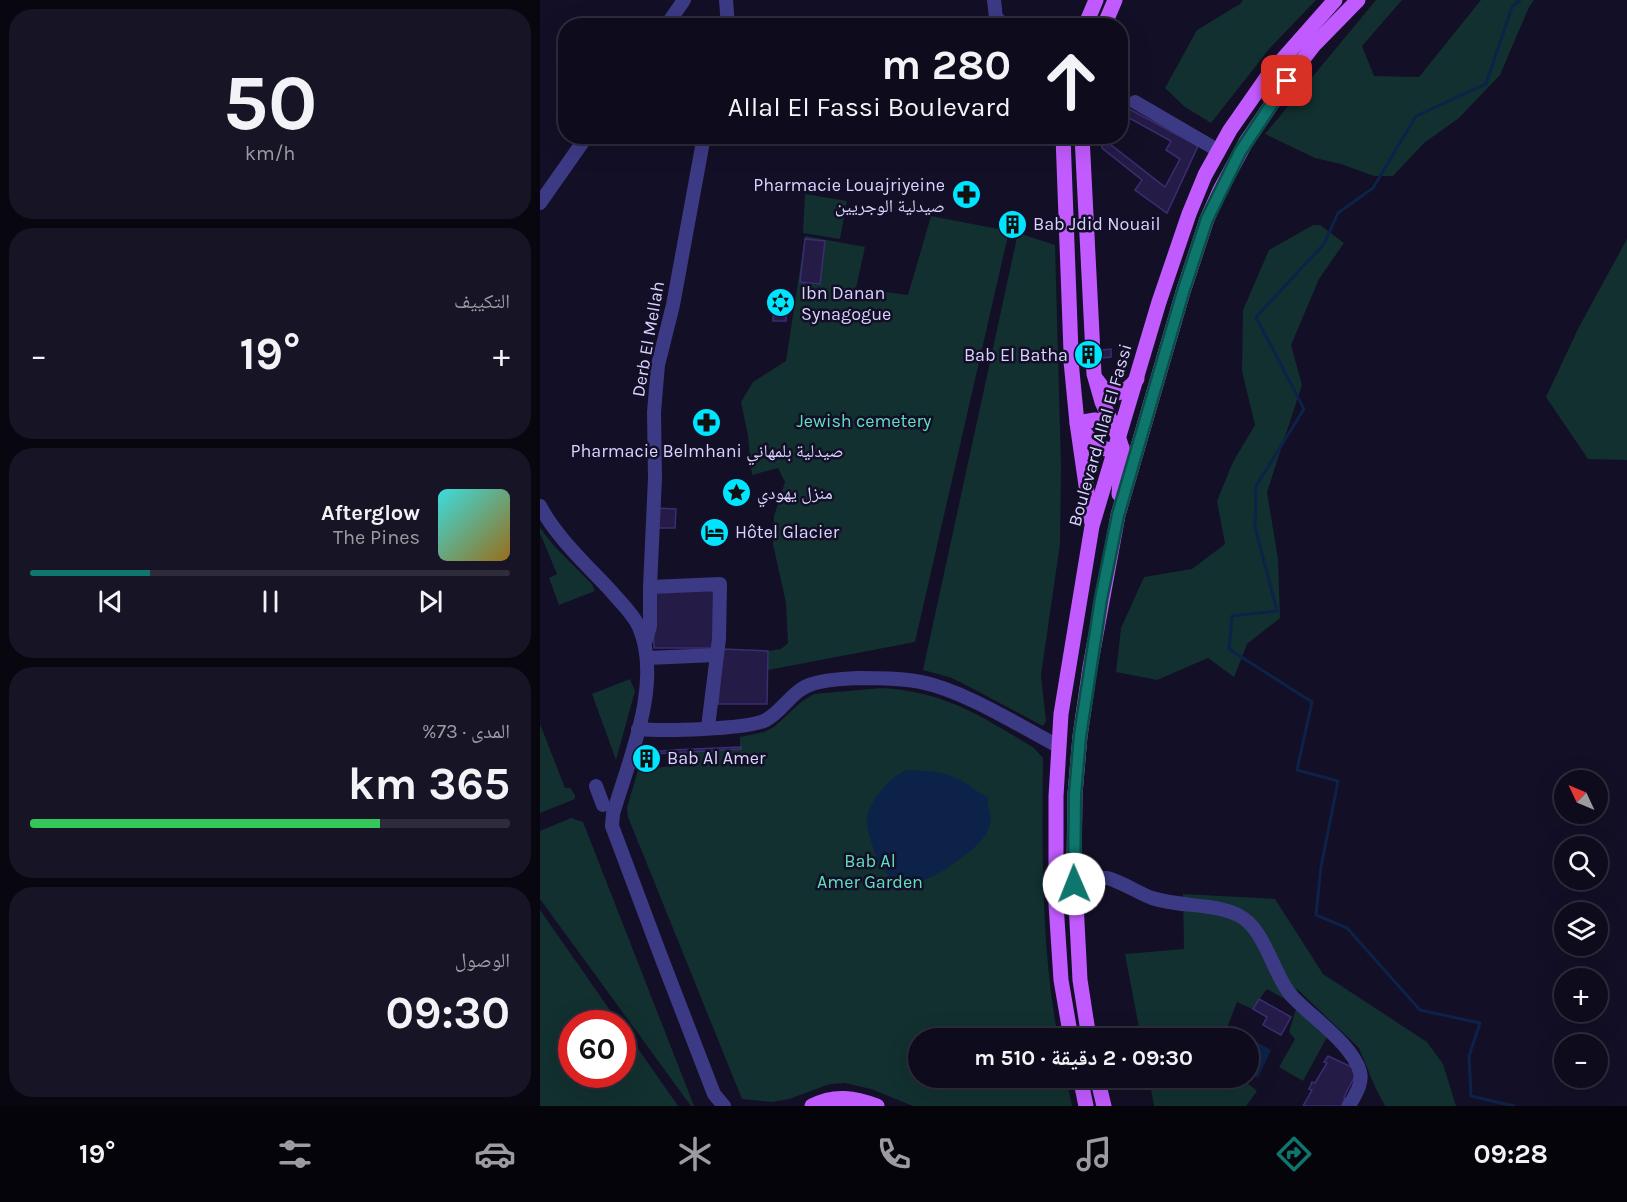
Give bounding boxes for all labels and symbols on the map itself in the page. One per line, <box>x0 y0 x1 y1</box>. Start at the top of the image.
pin <box>1261 55 1312 106</box>
place label: Pharmacie Louajriyeine صيدلية الوجريين <box>753 174 945 217</box>
pharmacy icon: Pharmacie Louajriyeine صيدلية الوجريين <box>950 179 982 211</box>
building icon: Bab Jdid Nouail <box>996 208 1028 240</box>
place label: Bab Jdid Nouail <box>1033 213 1161 235</box>
street label: Derb El Mellah <box>627 279 669 399</box>
place label: Ibn Danan Synagogue <box>801 282 891 325</box>
synagogue icon: Ibn Danan Synagogue <box>764 287 796 319</box>
building icon: Bab El Batha <box>1073 339 1105 371</box>
street label: Boulevard Allal El Fassi <box>1063 341 1137 529</box>
place label: Bab El Batha <box>964 344 1068 366</box>
pharmacy icon: Pharmacie Belmhani صيدلية بلمهاني <box>691 406 723 438</box>
park label: Jewish cemetery <box>796 410 932 432</box>
place label: Pharmacie Belmhani صيدلية بلمهاني <box>570 440 844 466</box>
place icon: منزل يهودي <box>720 477 752 509</box>
place label: منزل يهودي <box>757 482 833 508</box>
hotel icon: Hôtel Glacier <box>698 516 730 548</box>
place label: Hôtel Glacier <box>735 521 840 543</box>
building icon: Bab Al Amer <box>630 742 662 774</box>
place label: Bab Al Amer <box>667 747 766 769</box>
north arrow <box>1554 770 1608 824</box>
park label: Bab Al Amer Garden <box>817 850 923 893</box>
position arrow <box>1042 852 1106 916</box>
speed limit sign: 60 <box>558 1010 636 1088</box>

